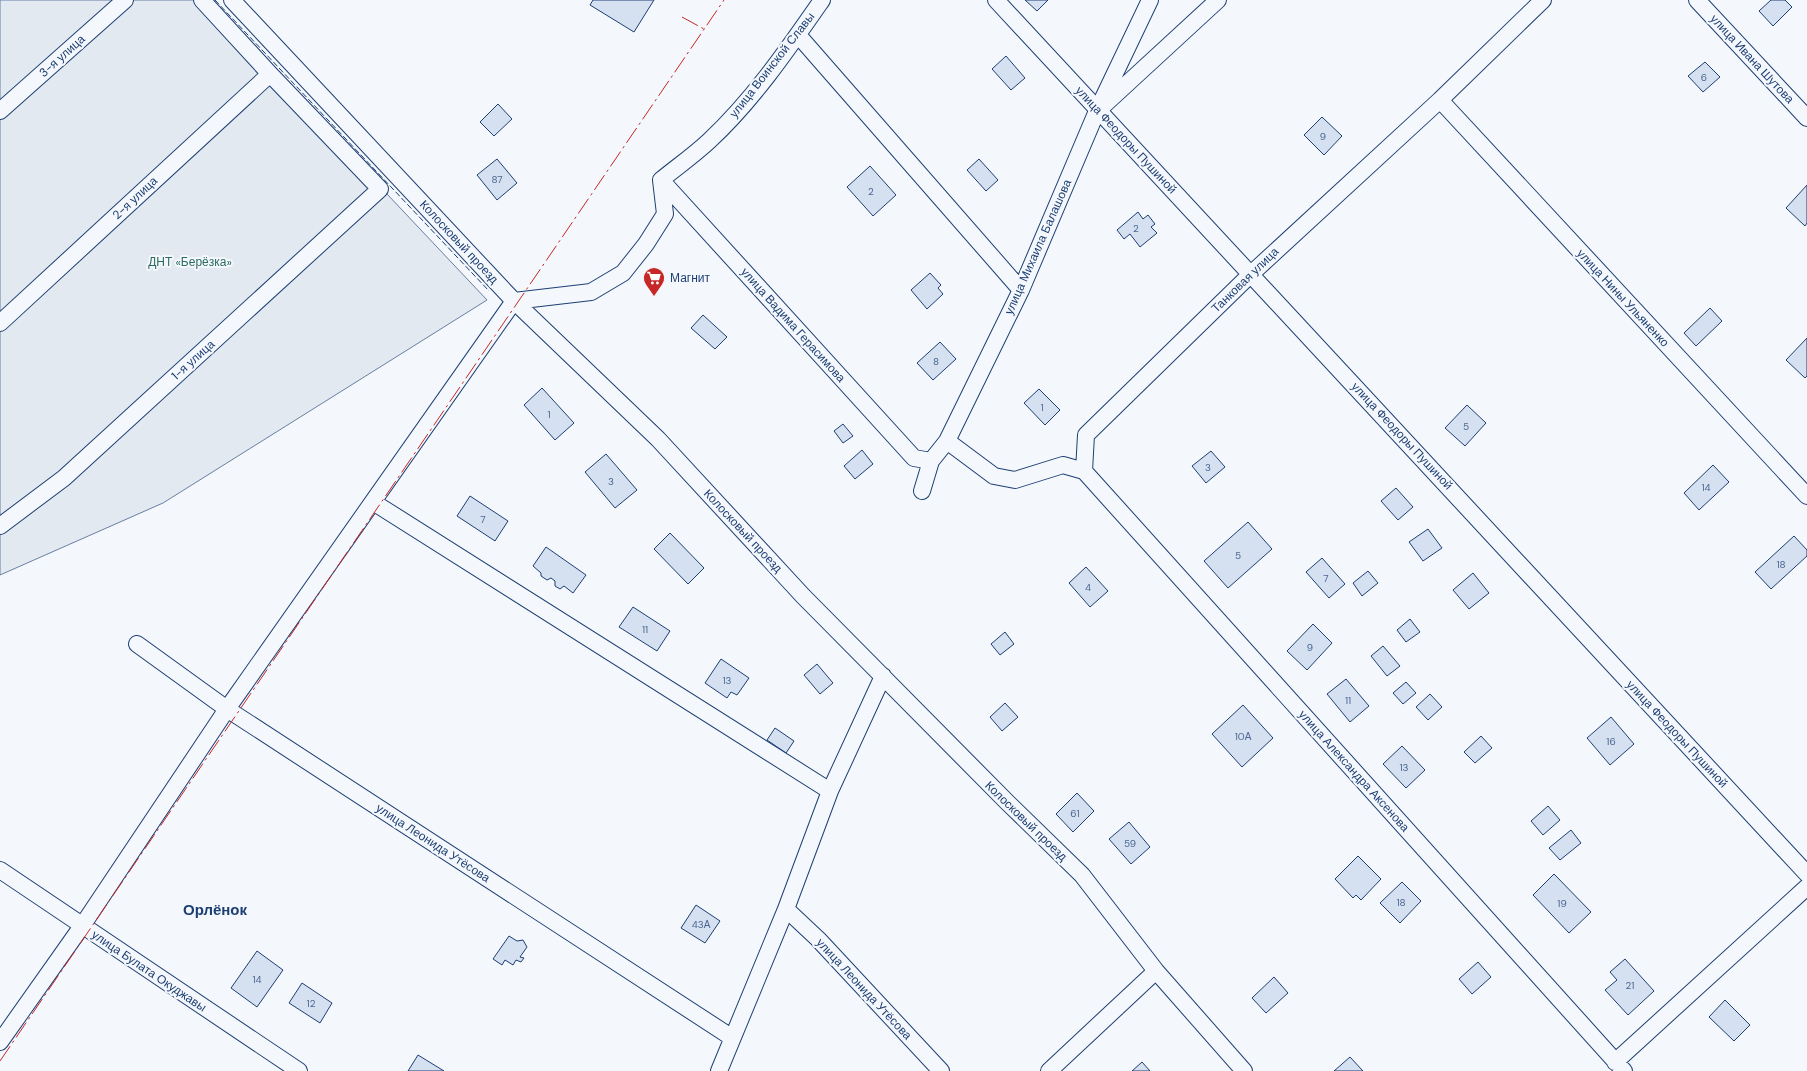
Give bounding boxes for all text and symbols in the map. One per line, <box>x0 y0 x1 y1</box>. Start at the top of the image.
street label: улица Воинской Славы <box>726 9 818 121</box>
street label: улица Ивана Шутова <box>1707 11 1798 107</box>
street label: 3-я улица <box>36 31 88 81</box>
house number: 6 <box>1701 71 1707 84</box>
street label: улица Феодоры Пушиной <box>1072 83 1180 197</box>
house number: 9 <box>1320 130 1326 143</box>
street label: 2-я улица <box>109 173 161 223</box>
house number: 87 <box>491 173 503 186</box>
street label: улица Михаила Балашова <box>1001 177 1075 317</box>
house number: 2 <box>868 185 874 198</box>
street label: Колосковый проезд <box>416 197 502 287</box>
house number: 2 <box>1133 222 1139 235</box>
street label: Танковая улица <box>1208 244 1282 316</box>
street label: улица Нины Ульяненко <box>1573 246 1673 351</box>
park label: ДНТ «Берёзка» <box>148 254 232 270</box>
street label: улица Вадима Герасимова <box>737 264 849 386</box>
supermarket icon: Магнит <box>642 266 666 297</box>
place label: Магнит <box>670 270 711 286</box>
street label: 1-я улица <box>168 336 218 384</box>
house number: 8 <box>933 355 939 368</box>
street label: улица Феодоры Пушиной <box>1348 379 1456 493</box>
house number: 1 <box>1040 401 1044 414</box>
house number: 1 <box>547 408 551 421</box>
house number: 5 <box>1463 420 1469 433</box>
house number: 3 <box>1205 461 1211 474</box>
house number: 3 <box>608 475 614 488</box>
house number: 14 <box>1701 481 1711 494</box>
street label: Колосковый проезд <box>700 486 786 576</box>
house number: 7 <box>480 513 486 526</box>
house number: 5 <box>1235 549 1241 562</box>
house number: 18 <box>1776 558 1786 571</box>
house number: 7 <box>1323 572 1329 585</box>
house number: 4 <box>1085 581 1091 594</box>
house number: 11 <box>642 623 648 636</box>
house number: 9 <box>1307 641 1313 654</box>
house number: 13 <box>722 674 732 687</box>
street label: улица Феодоры Пушиной <box>1623 677 1731 791</box>
house number: 11 <box>1345 694 1351 707</box>
street label: улица Александра Аксенова <box>1295 707 1413 835</box>
house number: 10А <box>1235 730 1252 743</box>
house number: 16 <box>1606 735 1616 748</box>
house number: 13 <box>1399 761 1409 774</box>
street label: Колосковый проезд <box>981 778 1071 864</box>
street label: улица Леонида Утёсова <box>373 800 493 886</box>
house number: 61 <box>1070 807 1080 820</box>
house number: 59 <box>1124 837 1136 850</box>
house number: 18 <box>1396 896 1406 909</box>
house number: 19 <box>1557 897 1567 910</box>
district label: Орлёнок <box>183 900 248 920</box>
house number: 43А <box>692 918 711 931</box>
street label: улица Булата Окуджавы <box>88 927 210 1015</box>
street label: улица Леонида Утёсова <box>813 935 915 1043</box>
house number: 14 <box>252 973 262 986</box>
house number: 21 <box>1626 979 1634 992</box>
house number: 12 <box>307 997 316 1010</box>

